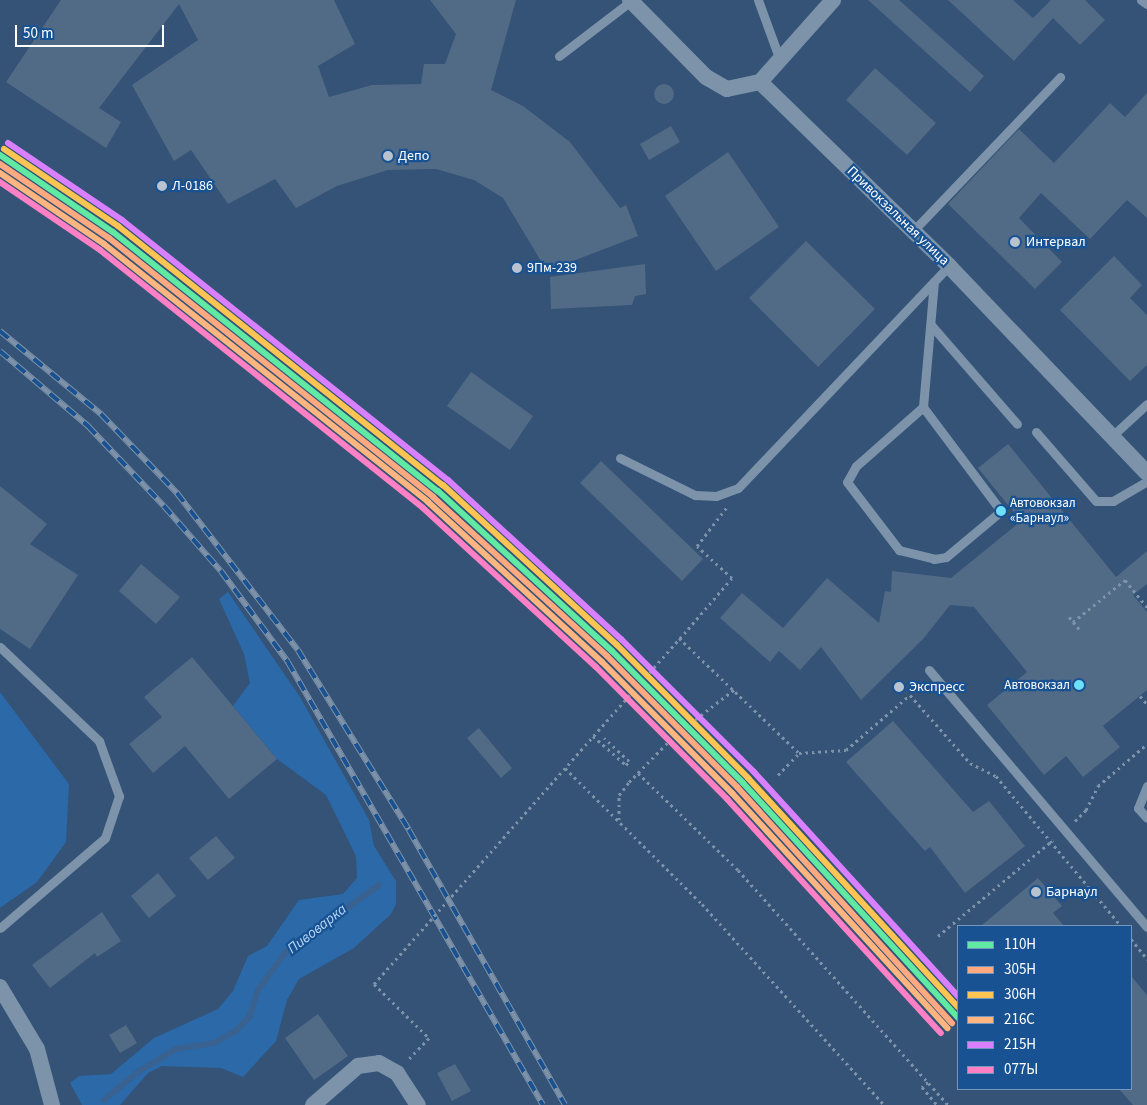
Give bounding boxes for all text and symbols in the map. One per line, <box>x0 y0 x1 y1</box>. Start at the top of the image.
scale bar <box>18 15 166 47</box>
text: 50 m <box>23 23 53 44</box>
place label: Депо <box>398 148 429 164</box>
marker: Депо <box>382 150 394 162</box>
street label: Привокзальная улица <box>843 163 953 269</box>
place label: Л-0186 <box>172 178 213 194</box>
marker: Л-0186 <box>156 180 168 192</box>
place label: Интервал <box>1026 234 1086 250</box>
marker: Интервал <box>1008 235 1022 249</box>
place label: 9Пм-239 <box>527 260 577 276</box>
marker: 9Пм-239 <box>511 262 523 274</box>
place label: Автовокзал «Барнаул» <box>1010 496 1076 527</box>
marker: Автовокзал «Барнаул» <box>996 506 1006 516</box>
place label: Автовокзал <box>1004 677 1070 693</box>
place label: Экспресс <box>909 679 965 695</box>
marker: Автовокзал <box>1074 680 1084 690</box>
marker: Экспресс <box>893 681 905 693</box>
place label: Барнаул <box>1046 884 1098 900</box>
marker: Барнаул <box>1030 886 1042 898</box>
water label: Пивоварка <box>284 900 350 958</box>
legend <box>957 925 1132 1090</box>
text: 110Н <box>1004 934 1036 955</box>
text: 305Н <box>1004 959 1036 980</box>
text: 306Н <box>1004 984 1036 1005</box>
text: 216С <box>1004 1009 1035 1030</box>
text: 215Н <box>1004 1034 1036 1055</box>
text: 077Ы <box>1004 1059 1038 1080</box>

